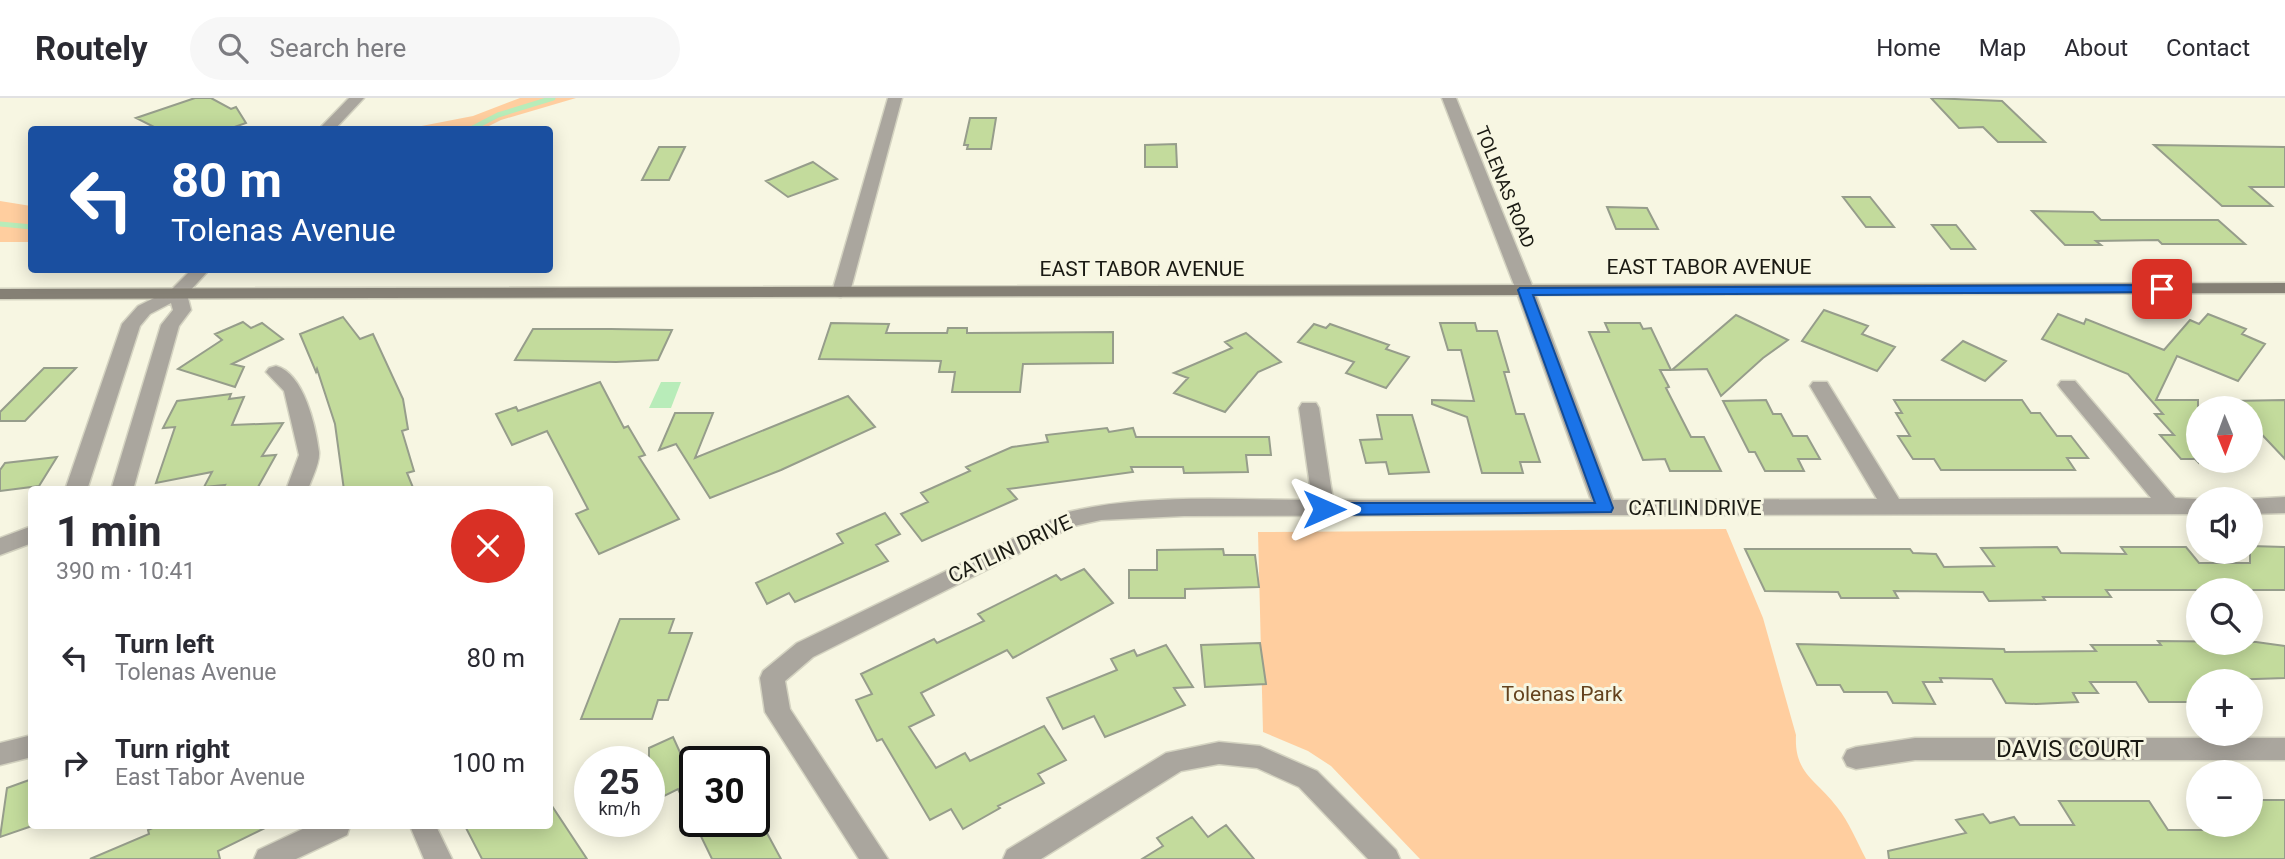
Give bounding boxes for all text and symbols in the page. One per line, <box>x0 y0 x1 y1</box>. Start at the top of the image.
search box <box>190 17 680 80</box>
text: Routely <box>35 29 148 68</box>
icon: search <box>214 29 252 67</box>
text: Search here <box>270 33 406 63</box>
text: Home <box>1876 34 1941 62</box>
text: Map <box>1979 34 2026 62</box>
text: About <box>2064 34 2128 62</box>
text: Contact <box>2166 34 2250 62</box>
street label: TOLENAS ROAD <box>1471 123 1539 251</box>
text: 80 m <box>171 152 282 209</box>
icon: left <box>56 154 147 245</box>
text: Tolenas Avenue <box>171 211 396 249</box>
street label: EAST TABOR AVENUE <box>1607 255 1811 279</box>
street label: EAST TABOR AVENUE <box>1040 257 1244 281</box>
pin <box>2132 259 2192 319</box>
icon: arrive <box>2143 270 2181 308</box>
north arrow <box>2186 396 2263 472</box>
map controls <box>2186 396 2263 837</box>
position arrow <box>1287 472 1361 546</box>
button: sound <box>2186 487 2263 564</box>
street label: CATLIN DRIVE <box>1628 496 1762 520</box>
text: 1 min <box>56 507 162 556</box>
button: close <box>451 509 525 583</box>
street label: CATLIN DRIVE <box>944 510 1076 588</box>
text: 390 m · 10:41 <box>56 558 195 585</box>
button: search <box>2186 578 2263 655</box>
text: Turn left <box>115 629 214 659</box>
icon: left <box>56 639 94 677</box>
text: 80 m <box>467 643 525 673</box>
text: Tolenas Avenue <box>115 659 277 686</box>
button: + <box>2186 669 2263 746</box>
park label: Tolenas Park <box>1501 682 1623 706</box>
text: Turn right <box>115 734 230 764</box>
street label: DAVIS COURT <box>1996 735 2144 763</box>
icon: right <box>56 744 94 782</box>
speed limit sign: 30 <box>679 746 770 837</box>
text: 100 m <box>452 748 525 778</box>
button: − <box>2186 760 2263 837</box>
text: 25 <box>599 762 640 803</box>
text: East Tabor Avenue <box>115 764 305 791</box>
text: km/h <box>598 798 641 819</box>

